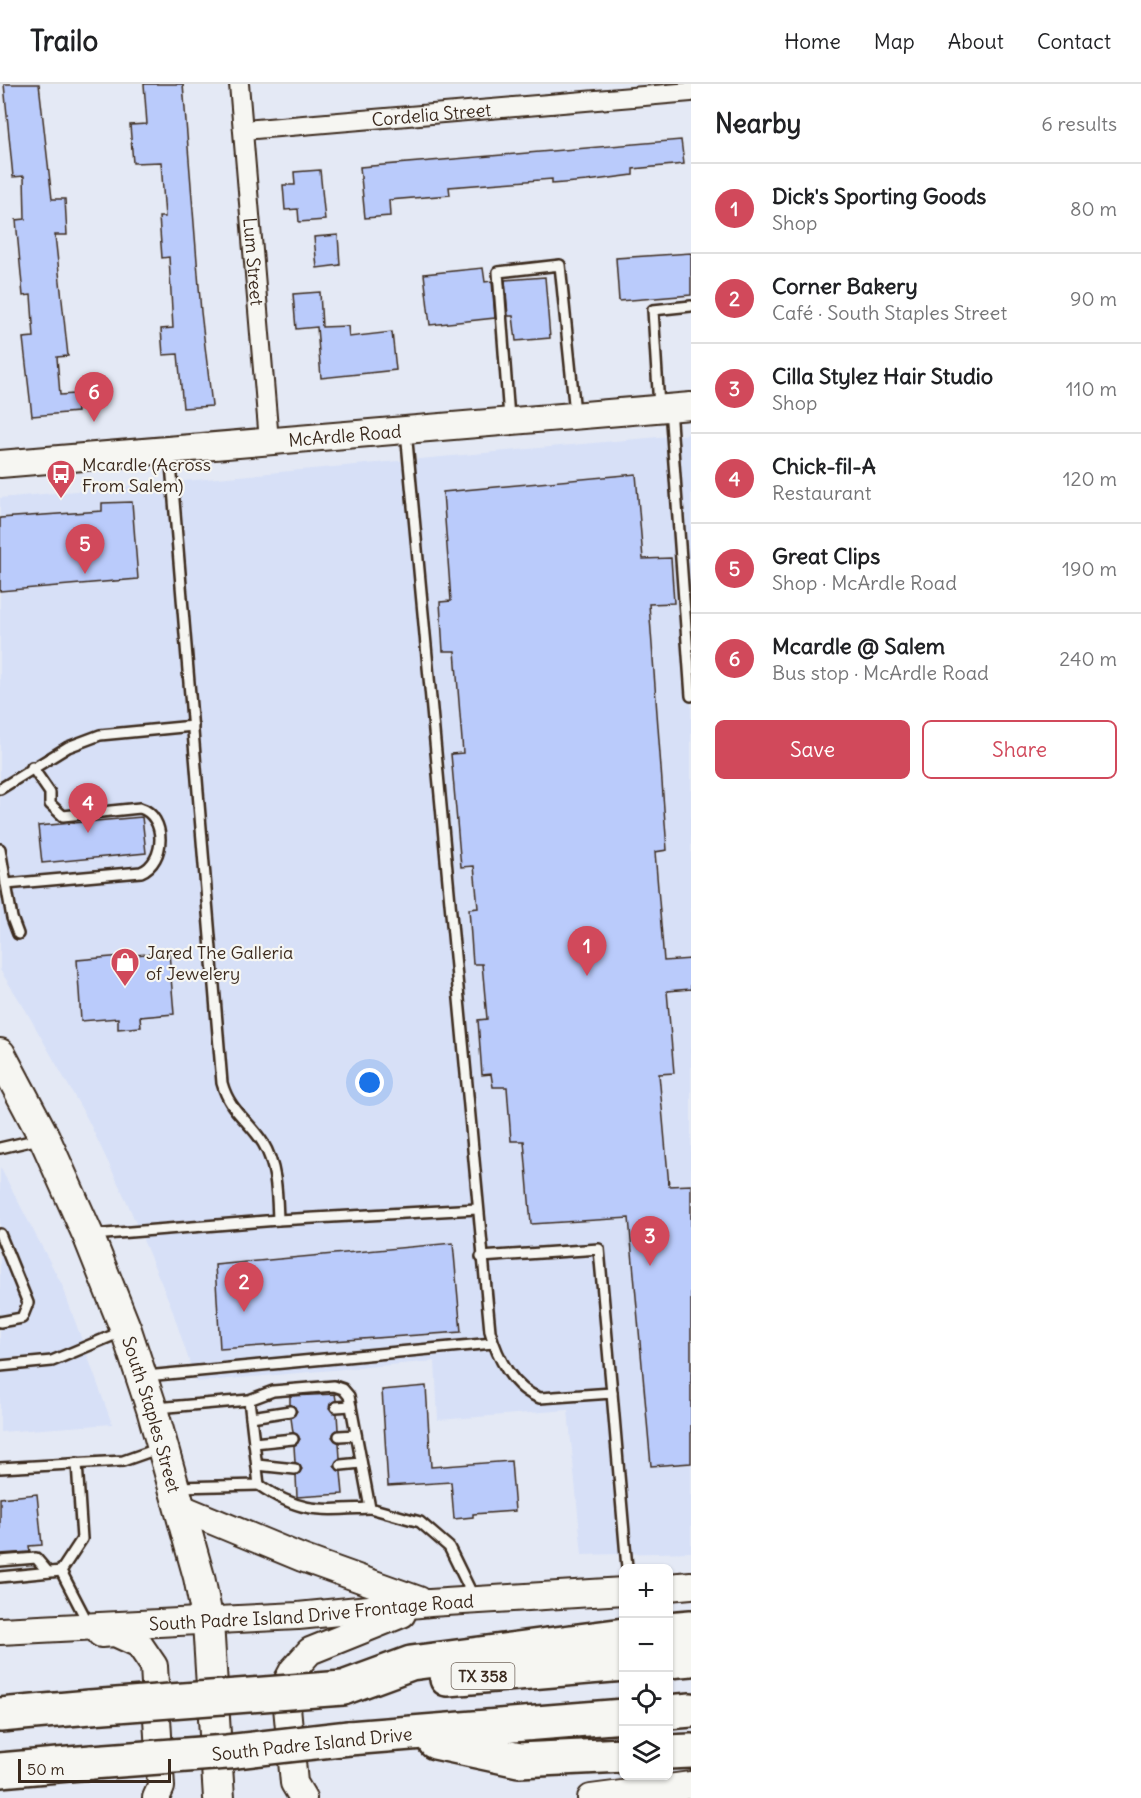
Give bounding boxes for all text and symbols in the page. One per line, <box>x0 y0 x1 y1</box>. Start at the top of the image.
text: Trailo <box>30 23 98 59</box>
text: Home <box>784 28 841 55</box>
text: Map <box>874 28 915 55</box>
text: About <box>948 28 1004 55</box>
text: Contact <box>1037 28 1111 55</box>
street label: Cordelia Street <box>371 98 492 131</box>
text: Nearby <box>715 107 801 140</box>
text: 6 results <box>1041 111 1117 136</box>
text: Dick's Sporting Goods <box>772 182 986 210</box>
text: 1 <box>731 196 738 221</box>
text: 80 m <box>1070 196 1117 221</box>
text: Shop <box>772 210 817 235</box>
street label: Lum Street <box>239 216 269 306</box>
text: Corner Bakery <box>772 272 918 300</box>
text: 2 <box>729 286 740 311</box>
text: 90 m <box>1070 286 1117 311</box>
text: Café · South Staples Street <box>772 300 1007 325</box>
text: Cilla Stylez Hair Studio <box>772 362 993 390</box>
pin: 6 <box>74 372 113 422</box>
text: 3 <box>729 376 740 401</box>
text: 110 m <box>1066 376 1117 401</box>
text: Shop <box>772 390 817 415</box>
street label: McArdle Road <box>287 419 403 451</box>
text: Chick-fil-A <box>772 452 876 480</box>
place label: Mcardle (Across From Salem) <box>82 453 211 497</box>
bus stop icon: Mcardle (Across From Salem) <box>45 458 77 500</box>
text: 4 <box>729 466 740 491</box>
text: 120 m <box>1063 466 1117 491</box>
text: Restaurant <box>772 480 871 505</box>
pin: 5 <box>66 524 104 574</box>
text: Great Clips <box>772 542 880 570</box>
text: 5 <box>729 556 740 581</box>
text: 190 m <box>1062 556 1117 581</box>
text: Shop · McArdle Road <box>772 570 957 595</box>
text: Mcardle @ Salem <box>772 632 945 660</box>
text: 6 <box>729 646 740 671</box>
text: 240 m <box>1059 646 1117 671</box>
text: Bus stop · McArdle Road <box>772 660 989 685</box>
button: Save <box>715 720 910 779</box>
button: Share <box>922 720 1117 779</box>
pin: 4 <box>68 784 107 833</box>
pin: 1 <box>568 926 606 976</box>
place label: Jared The Galleria of Jewelery <box>146 941 293 985</box>
shop icon: Jared The Galleria of Jewelery <box>109 946 141 988</box>
your location <box>355 1068 384 1097</box>
pin: 3 <box>630 1216 670 1266</box>
pin: 2 <box>224 1262 264 1312</box>
street label: South Staples Street <box>117 1333 186 1495</box>
map controls <box>619 1564 673 1780</box>
button: + <box>619 1564 673 1618</box>
street label: South Padre Island Drive Frontage Road <box>148 1589 475 1635</box>
button: − <box>619 1618 673 1672</box>
road number: TX 358 <box>452 1663 514 1689</box>
button: locate <box>619 1672 673 1726</box>
street label: South Padre Island Drive <box>211 1722 413 1766</box>
button: layers <box>619 1726 673 1780</box>
scale bar <box>18 1756 171 1784</box>
text: 50 m <box>27 1759 65 1779</box>

